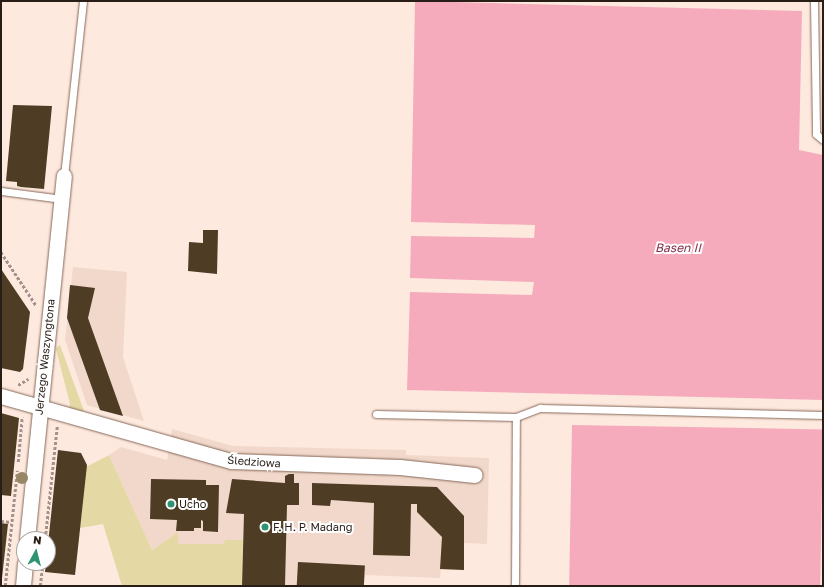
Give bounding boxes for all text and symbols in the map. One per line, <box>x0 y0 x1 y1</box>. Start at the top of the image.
water label: Basen II <box>655 241 701 255</box>
street label: Jerzego Waszyngtona <box>32 298 58 416</box>
street label: Śledziowa <box>227 454 281 470</box>
place label: Ucho <box>179 497 206 511</box>
marker: Ucho <box>166 499 176 509</box>
place label: F. H. P. Madang <box>273 520 353 534</box>
marker: F. H. P. Madang <box>260 522 270 532</box>
north arrow <box>16 531 56 571</box>
text: N <box>32 533 42 547</box>

